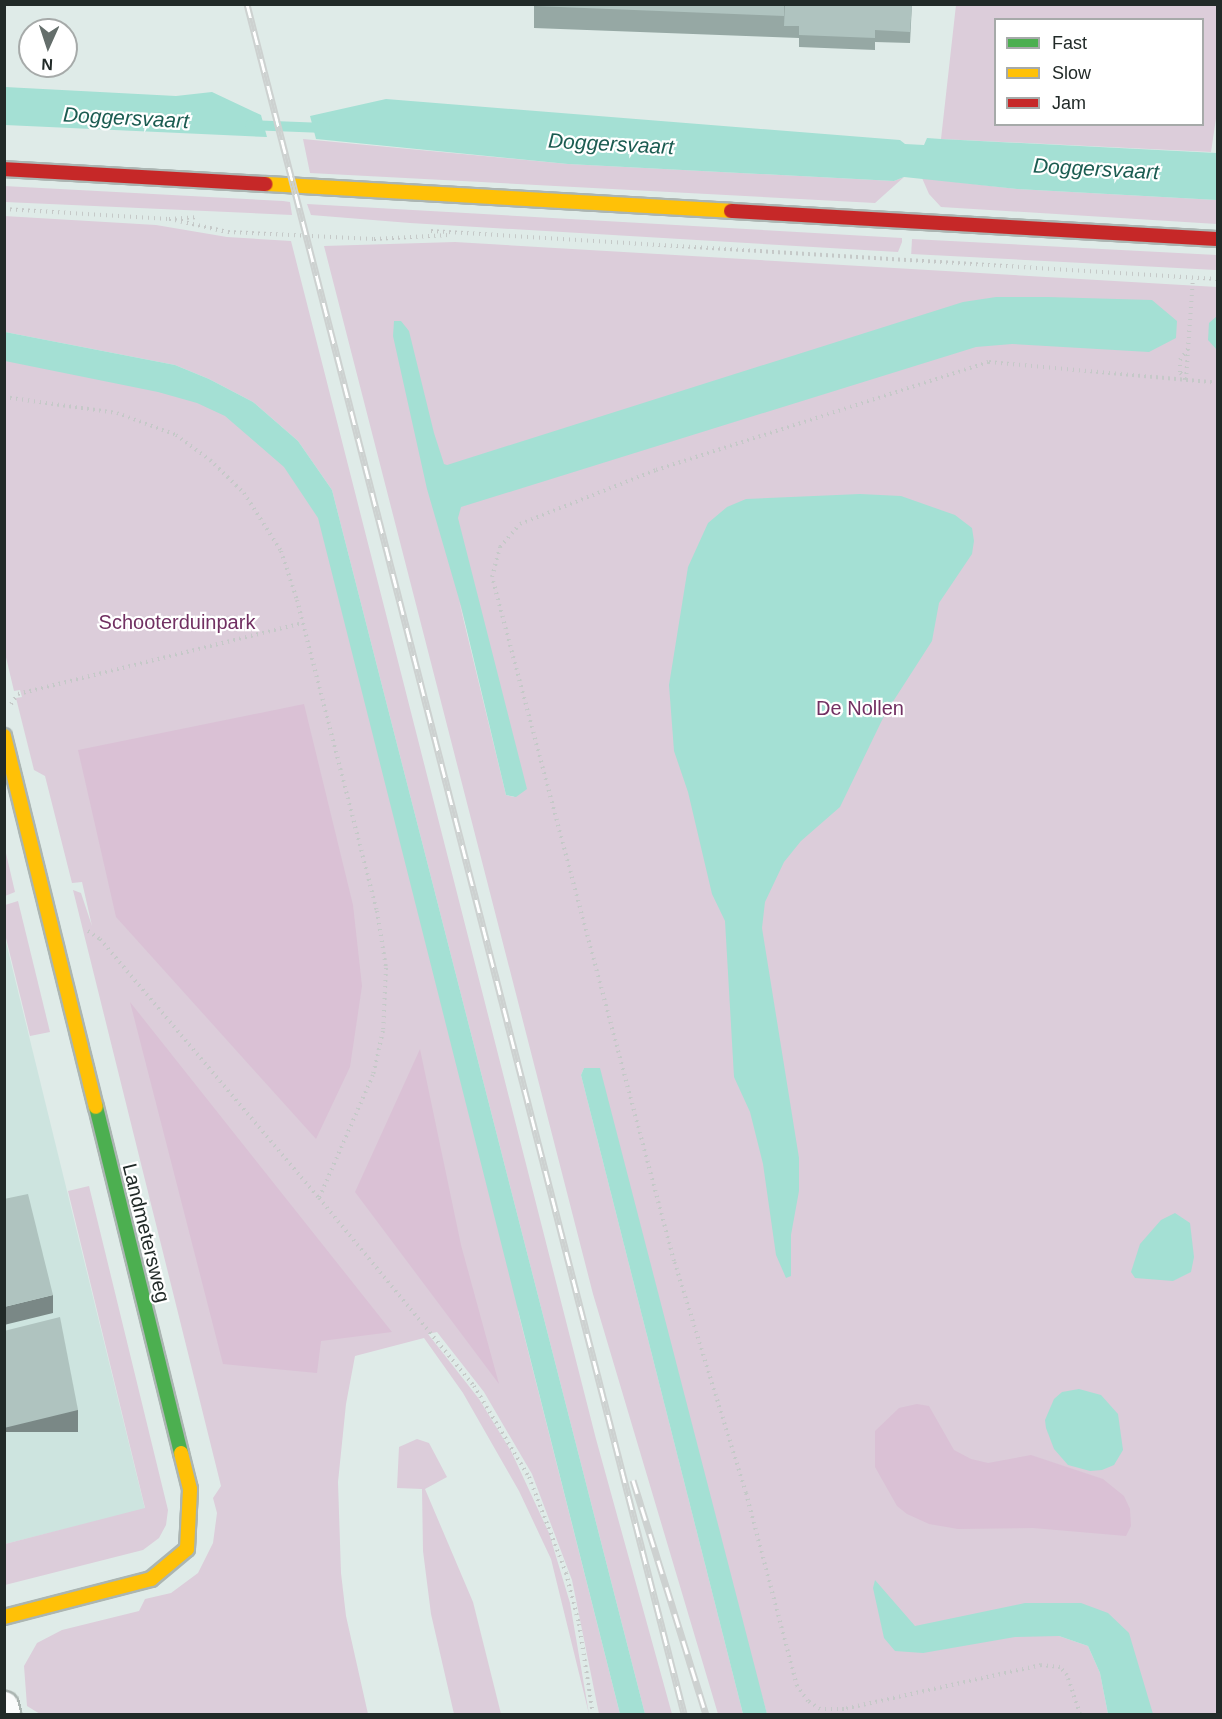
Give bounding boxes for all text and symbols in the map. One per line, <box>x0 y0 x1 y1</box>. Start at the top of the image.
north arrow <box>18 18 78 78</box>
legend <box>994 18 1204 126</box>
text: Fast <box>1052 33 1087 53</box>
text: N <box>41 56 53 73</box>
text: Slow <box>1052 63 1091 83</box>
text: Jam <box>1052 93 1086 113</box>
water label: Doggersvaart <box>62 102 190 134</box>
water label: Doggersvaart <box>547 128 675 160</box>
water label: Doggersvaart <box>1032 153 1160 185</box>
park label: Schooterduinpark <box>99 610 255 634</box>
park label: De Nollen <box>816 696 904 720</box>
street label: Landmetersweg <box>117 1161 175 1305</box>

